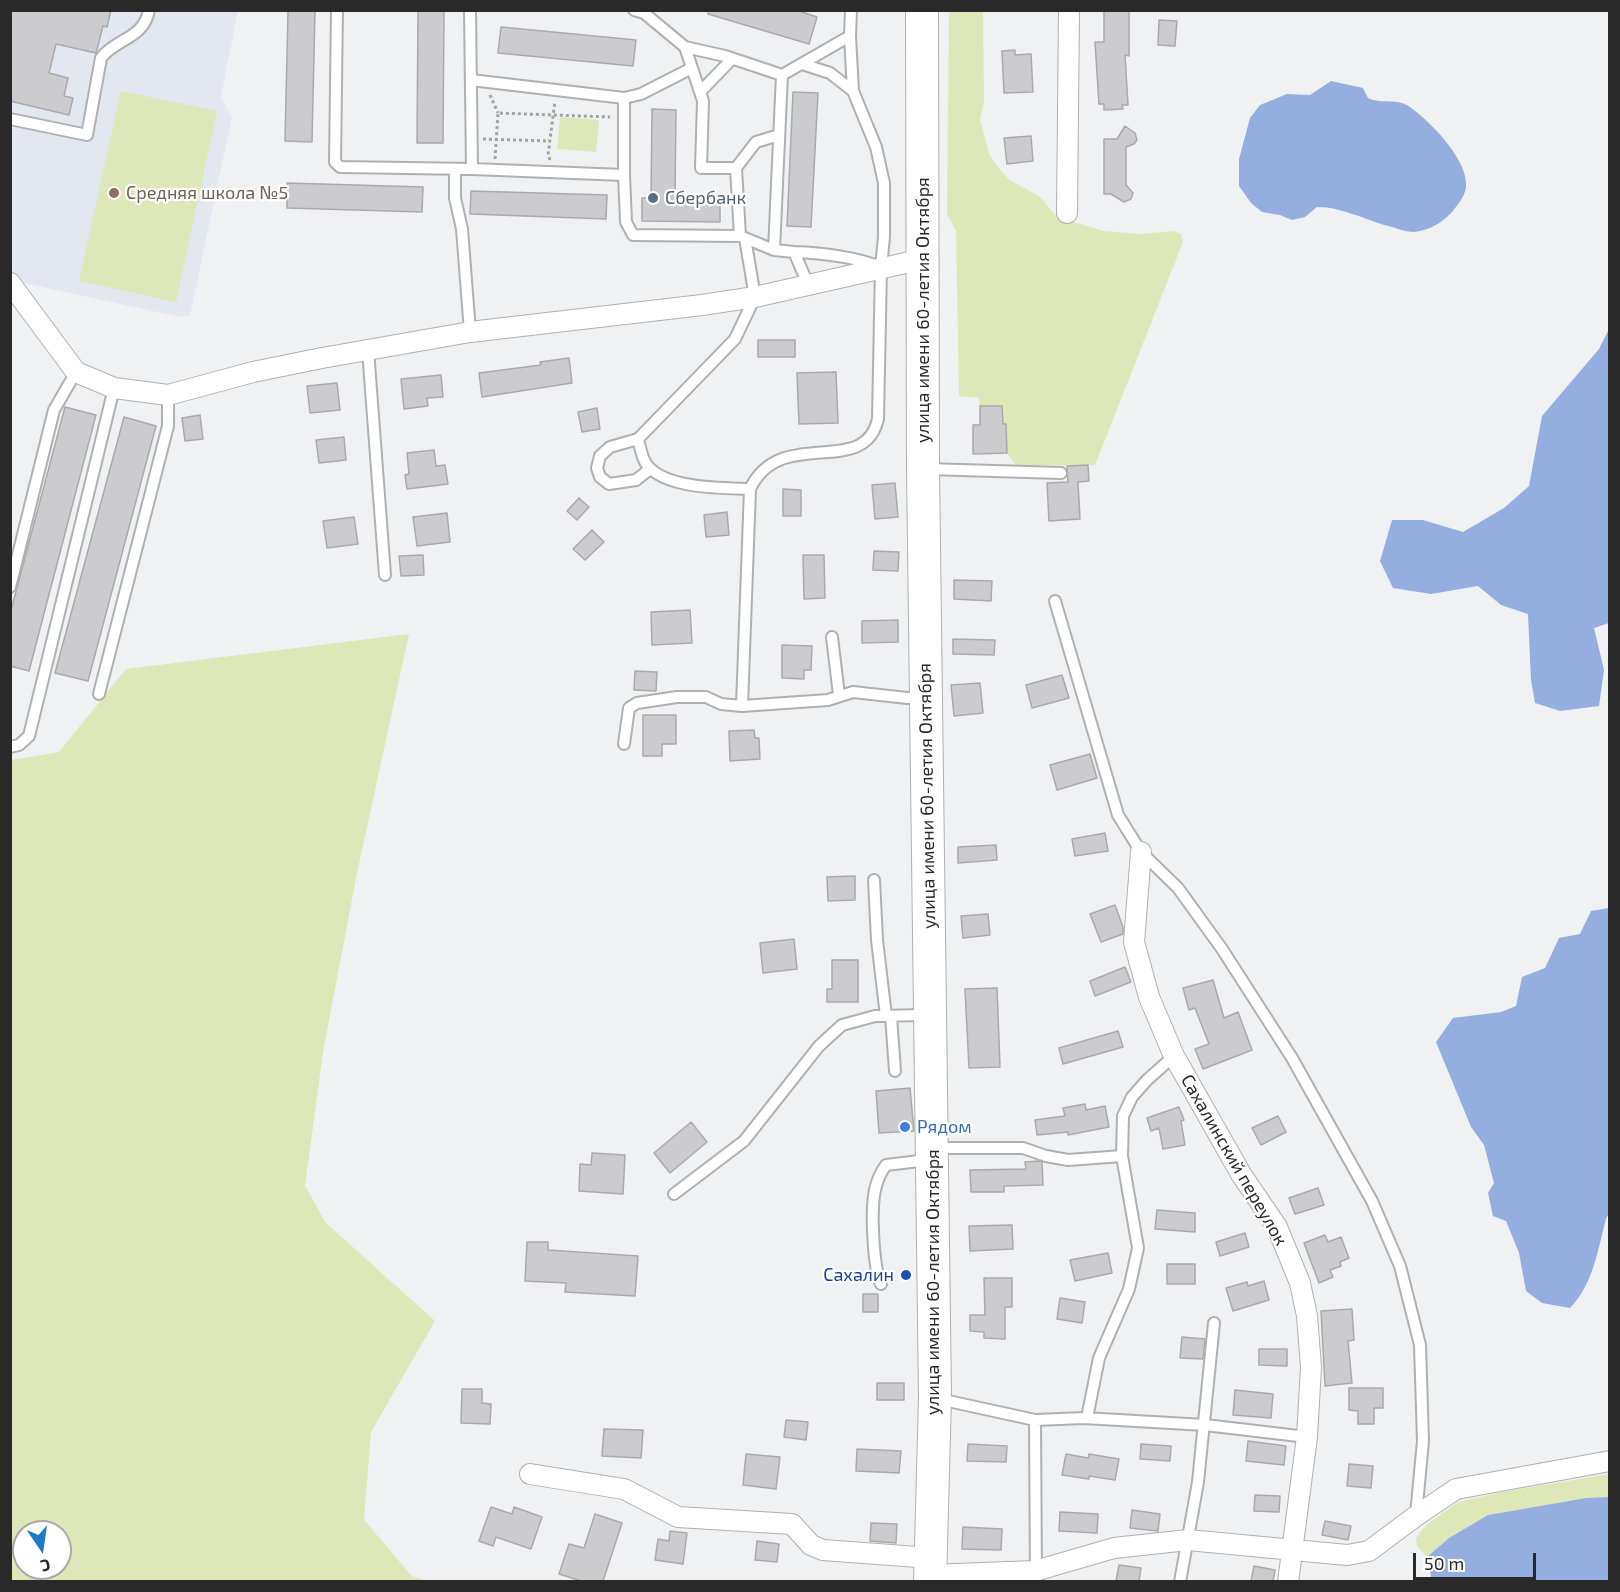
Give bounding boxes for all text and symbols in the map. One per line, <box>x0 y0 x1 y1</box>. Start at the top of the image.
street label: улица имени 60-летия Октября <box>912 177 934 443</box>
place label: Средняя школа №5 <box>126 182 288 204</box>
marker: Средняя школа №5 <box>107 186 121 200</box>
place label: Сбербанк <box>665 187 746 209</box>
marker: Сбербанк <box>646 191 660 205</box>
street label: улица имени 60-летия Октября <box>914 663 940 929</box>
street label: Сахалинский переулок <box>1176 1071 1292 1249</box>
place label: Рядом <box>917 1116 972 1138</box>
marker: Рядом <box>898 1120 912 1134</box>
street label: улица имени 60-летия Октября <box>922 1149 944 1415</box>
place label: Сахалин <box>823 1264 894 1286</box>
marker: Сахалин <box>899 1268 913 1282</box>
north arrow <box>12 1520 72 1580</box>
scale bar <box>1416 1541 1539 1579</box>
text: 50 m <box>1424 1552 1464 1574</box>
text: С <box>39 1556 52 1576</box>

